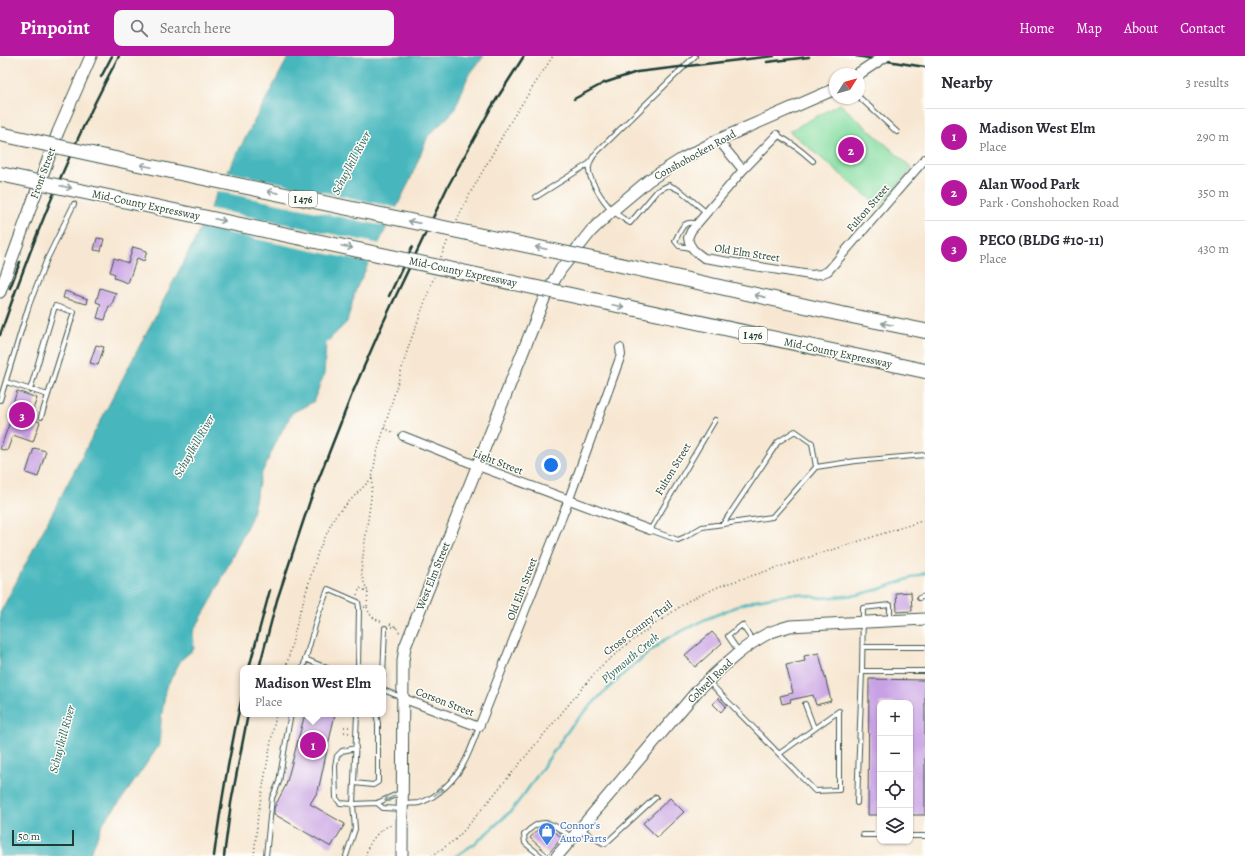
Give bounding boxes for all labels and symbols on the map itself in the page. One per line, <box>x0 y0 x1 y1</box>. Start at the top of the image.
north arrow <box>829 68 865 104</box>
street label: Conshohocken Road <box>651 126 739 184</box>
water label: Schuylkill River <box>328 128 375 198</box>
pin: 2 <box>838 135 864 165</box>
street label: Front Street <box>27 145 59 201</box>
one-way arrow <box>140 161 153 169</box>
street label: Fulton Street <box>843 181 893 235</box>
one-way arrow <box>59 184 72 192</box>
street label: Mid-County Expressway <box>91 186 201 224</box>
one-way arrow <box>267 188 280 196</box>
road number: I 476 <box>289 191 317 207</box>
one-way arrow <box>213 217 226 225</box>
one-way arrow <box>408 217 421 225</box>
street label: Old Elm Street <box>713 240 781 266</box>
one-way arrow <box>340 244 353 252</box>
one-way arrow <box>535 244 548 252</box>
street label: Mid-County Expressway <box>408 253 518 291</box>
one-way arrow <box>754 291 767 299</box>
one-way arrow <box>612 302 625 310</box>
one-way arrow <box>881 319 894 327</box>
road number: I 476 <box>739 327 767 343</box>
street label: Mid-County Expressway <box>783 334 893 372</box>
pin: 3 <box>9 400 35 430</box>
water label: Schuylkill River <box>170 411 219 480</box>
street label: Fulton Street <box>651 440 695 498</box>
street label: Light Street <box>471 446 526 479</box>
your location <box>541 455 561 475</box>
street label: West Elm Street <box>412 539 454 613</box>
street label: Old Elm Street <box>503 555 541 622</box>
street label: Cross County Trail <box>600 597 676 659</box>
water label: Plymouth Creek <box>598 629 663 687</box>
street label: Colwell Road <box>684 655 736 706</box>
street label: Corson Street <box>414 684 477 720</box>
water label: Schuylkill River <box>45 702 79 775</box>
pin: 1 <box>300 730 326 760</box>
one-way arrow <box>433 788 444 796</box>
one-way arrow <box>384 794 396 802</box>
place label: Connor's Auto Parts <box>559 818 607 846</box>
shop icon: Connor's Auto Parts <box>537 821 557 846</box>
scale bar <box>12 828 74 847</box>

